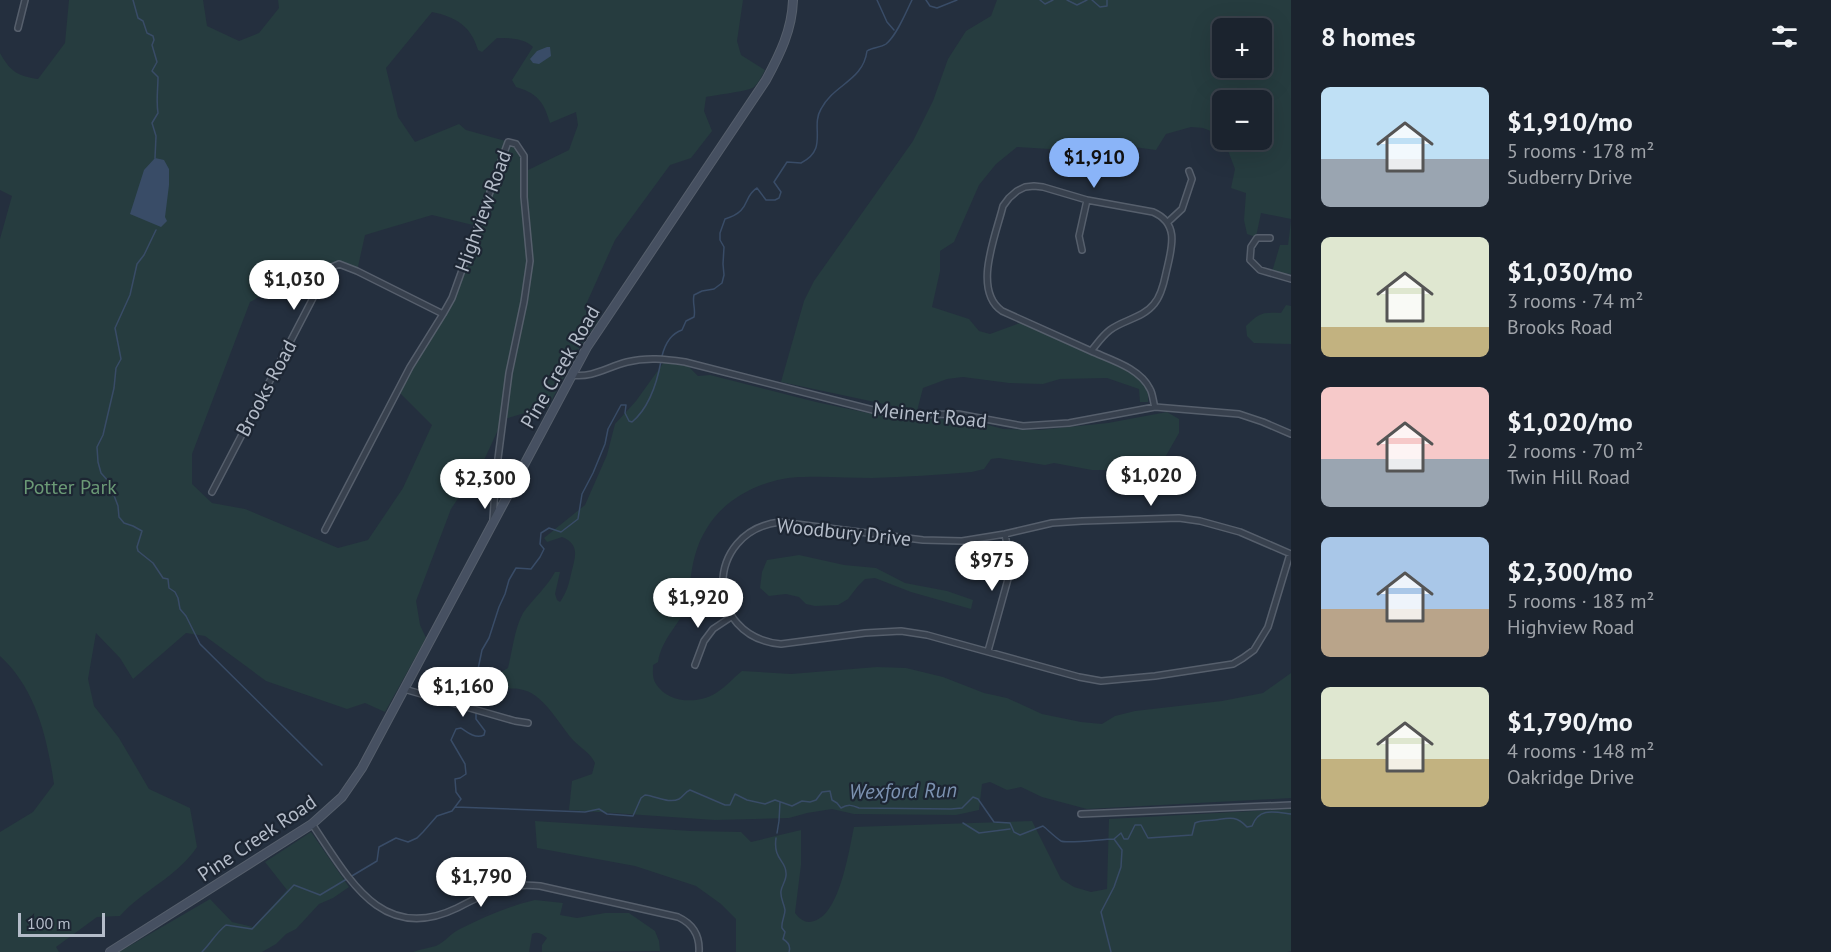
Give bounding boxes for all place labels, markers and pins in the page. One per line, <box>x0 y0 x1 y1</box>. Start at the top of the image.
pin: $1,910 <box>1045 138 1143 189</box>
pin: $1,030 <box>245 260 343 311</box>
pin: $1,020 <box>1102 456 1200 507</box>
pin: $2,300 <box>436 459 534 510</box>
pin: $975 <box>956 541 1028 592</box>
pin: $1,920 <box>649 578 747 629</box>
pin: $1,160 <box>414 667 512 718</box>
pin: $1,790 <box>432 857 530 908</box>

